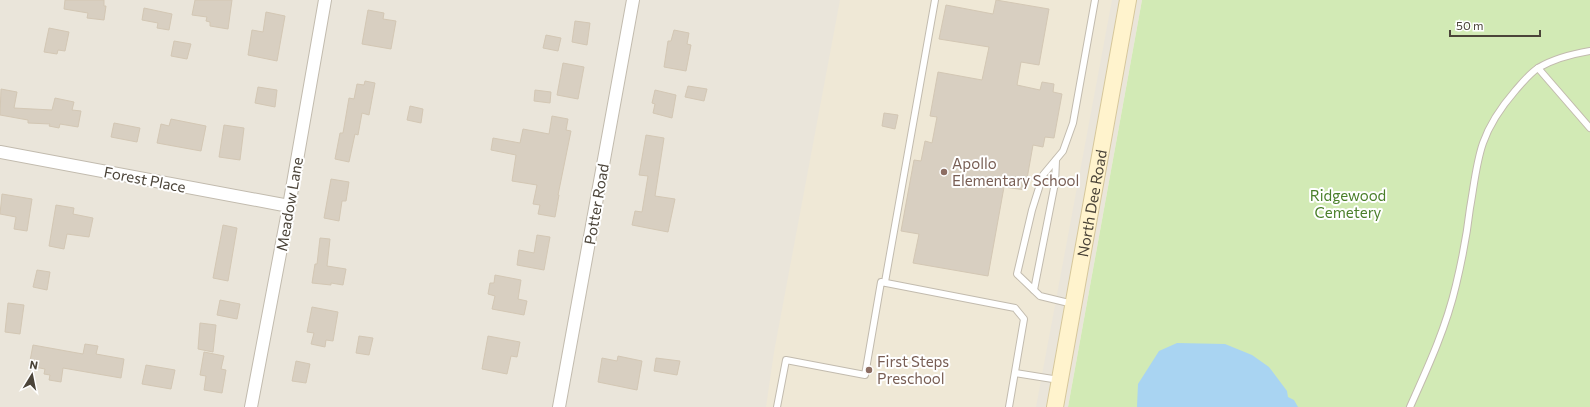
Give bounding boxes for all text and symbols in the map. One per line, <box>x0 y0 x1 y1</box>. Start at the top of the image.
scale bar <box>1450 12 1540 38</box>
text: 50 m <box>1456 18 1484 32</box>
street label: North Dee Road <box>1073 148 1110 258</box>
place label: Apollo Elementary School <box>952 154 1079 189</box>
street label: Meadow Lane <box>272 155 306 252</box>
street label: Forest Place <box>102 162 188 196</box>
street label: Potter Road <box>580 162 612 246</box>
marker: Apollo Elementary School <box>939 167 949 177</box>
park label: Ridgewood Cemetery <box>1310 186 1386 221</box>
place label: First Steps Preschool <box>877 352 949 387</box>
north arrow <box>12 355 52 395</box>
text: N <box>29 358 39 372</box>
marker: First Steps Preschool <box>864 365 874 375</box>

